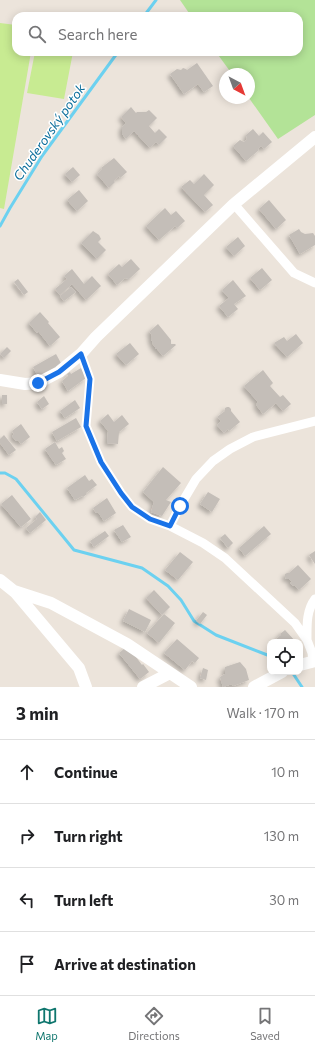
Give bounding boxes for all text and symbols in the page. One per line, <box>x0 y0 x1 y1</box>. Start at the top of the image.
search box <box>12 12 303 56</box>
icon: search <box>26 23 48 45</box>
text: Search here <box>58 25 137 43</box>
north arrow <box>219 68 255 104</box>
water label: Chuderovský potok <box>10 80 89 183</box>
route end <box>29 374 47 392</box>
route start <box>171 497 189 515</box>
map controls <box>267 639 303 675</box>
button: locate <box>267 639 303 675</box>
text: 3 min <box>16 703 59 724</box>
text: Walk · 170 m <box>227 705 299 721</box>
icon: ahead <box>16 761 38 783</box>
text: Continue <box>54 763 118 781</box>
text: 10 m <box>271 764 299 780</box>
icon: right <box>16 825 38 847</box>
text: Turn right <box>54 827 123 845</box>
text: 130 m <box>264 828 299 844</box>
icon: left <box>16 889 38 911</box>
text: Turn left <box>54 891 113 909</box>
text: 30 m <box>269 892 299 908</box>
icon: arrive <box>16 953 38 975</box>
text: Arrive at destination <box>54 955 196 973</box>
tab: Map <box>35 1005 58 1042</box>
tab: Directions <box>128 1005 180 1042</box>
tab: Saved <box>250 1005 280 1042</box>

